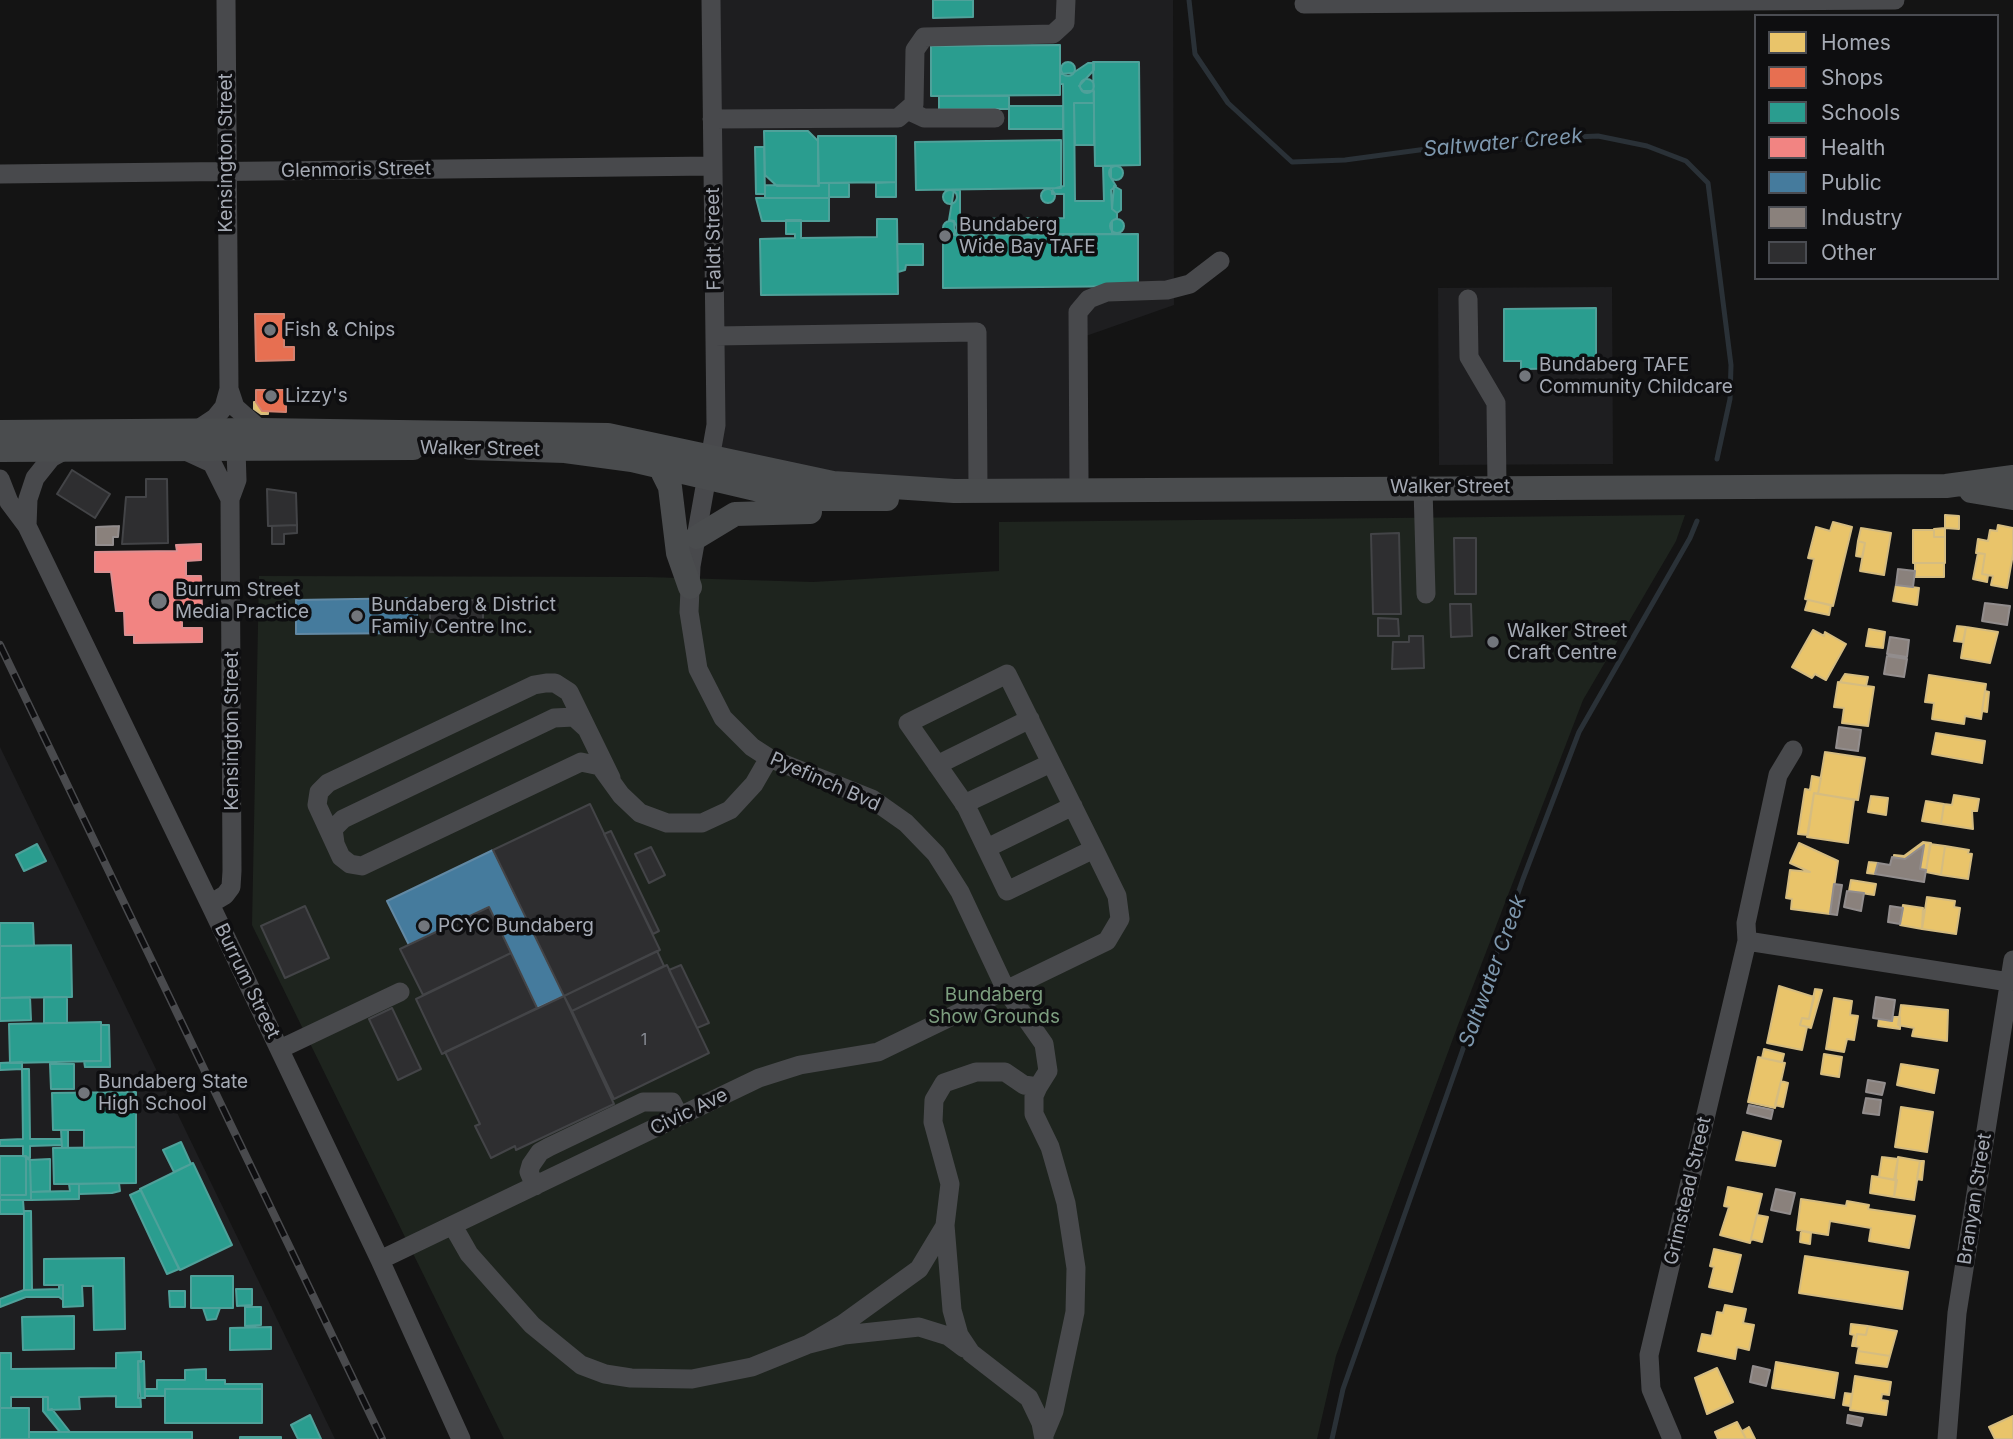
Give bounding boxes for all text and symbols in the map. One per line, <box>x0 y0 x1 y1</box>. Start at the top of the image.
legend <box>1754 14 1999 280</box>
text: Homes <box>1821 30 1891 55</box>
text: Shops <box>1821 65 1883 90</box>
street label: Kensington Street <box>215 73 237 233</box>
text: Schools <box>1821 100 1900 125</box>
water label: Saltwater Creek <box>1422 123 1584 163</box>
text: Health <box>1821 135 1886 160</box>
street label: Glenmoris Street <box>281 157 431 183</box>
text: Public <box>1821 170 1882 195</box>
street label: Faldt Street <box>702 187 726 291</box>
text: Industry <box>1821 205 1902 230</box>
place label: Bundaberg Wide Bay TAFE <box>959 214 1096 258</box>
marker: Bundaberg Wide Bay TAFE <box>937 228 953 244</box>
text: Other <box>1821 240 1877 265</box>
place label: Fish & Chips <box>284 319 395 341</box>
marker: Fish & Chips <box>262 322 278 338</box>
place label: Bundaberg TAFE Community Childcare <box>1539 354 1733 398</box>
marker: Bundaberg TAFE Community Childcare <box>1517 368 1533 384</box>
place label: Lizzy's <box>285 385 348 407</box>
marker: Lizzy's <box>263 388 279 404</box>
street label: Walker Street <box>420 437 540 461</box>
street label: Walker Street <box>1390 476 1510 498</box>
place label: Burrum Street Media Practice <box>175 579 309 623</box>
marker: Burrum Street Media Practice <box>149 591 169 611</box>
place label: Bundaberg & District Family Centre Inc. <box>371 594 556 638</box>
marker: Bundaberg & District Family Centre Inc. <box>349 608 365 624</box>
place label: Walker Street Craft Centre <box>1507 620 1627 664</box>
marker: Walker Street Craft Centre <box>1485 634 1501 650</box>
street label: Kensington Street <box>221 651 243 811</box>
street label: Pyefinch Bvd <box>766 748 884 816</box>
water label: Saltwater Creek <box>1454 892 1532 1050</box>
place label: PCYC Bundaberg <box>438 915 594 937</box>
marker: PCYC Bundaberg <box>416 918 432 934</box>
street label: Burrum Street <box>209 920 285 1042</box>
park label: Bundaberg Show Grounds <box>928 984 1060 1028</box>
house number: 1 <box>641 1030 647 1050</box>
place label: Bundaberg State High School <box>98 1071 248 1115</box>
street label: Civic Ave <box>647 1084 731 1140</box>
marker: Bundaberg State High School <box>76 1085 92 1101</box>
street label: Grimstead Street <box>1660 1115 1716 1267</box>
street label: Branyan Street <box>1953 1132 1997 1266</box>

